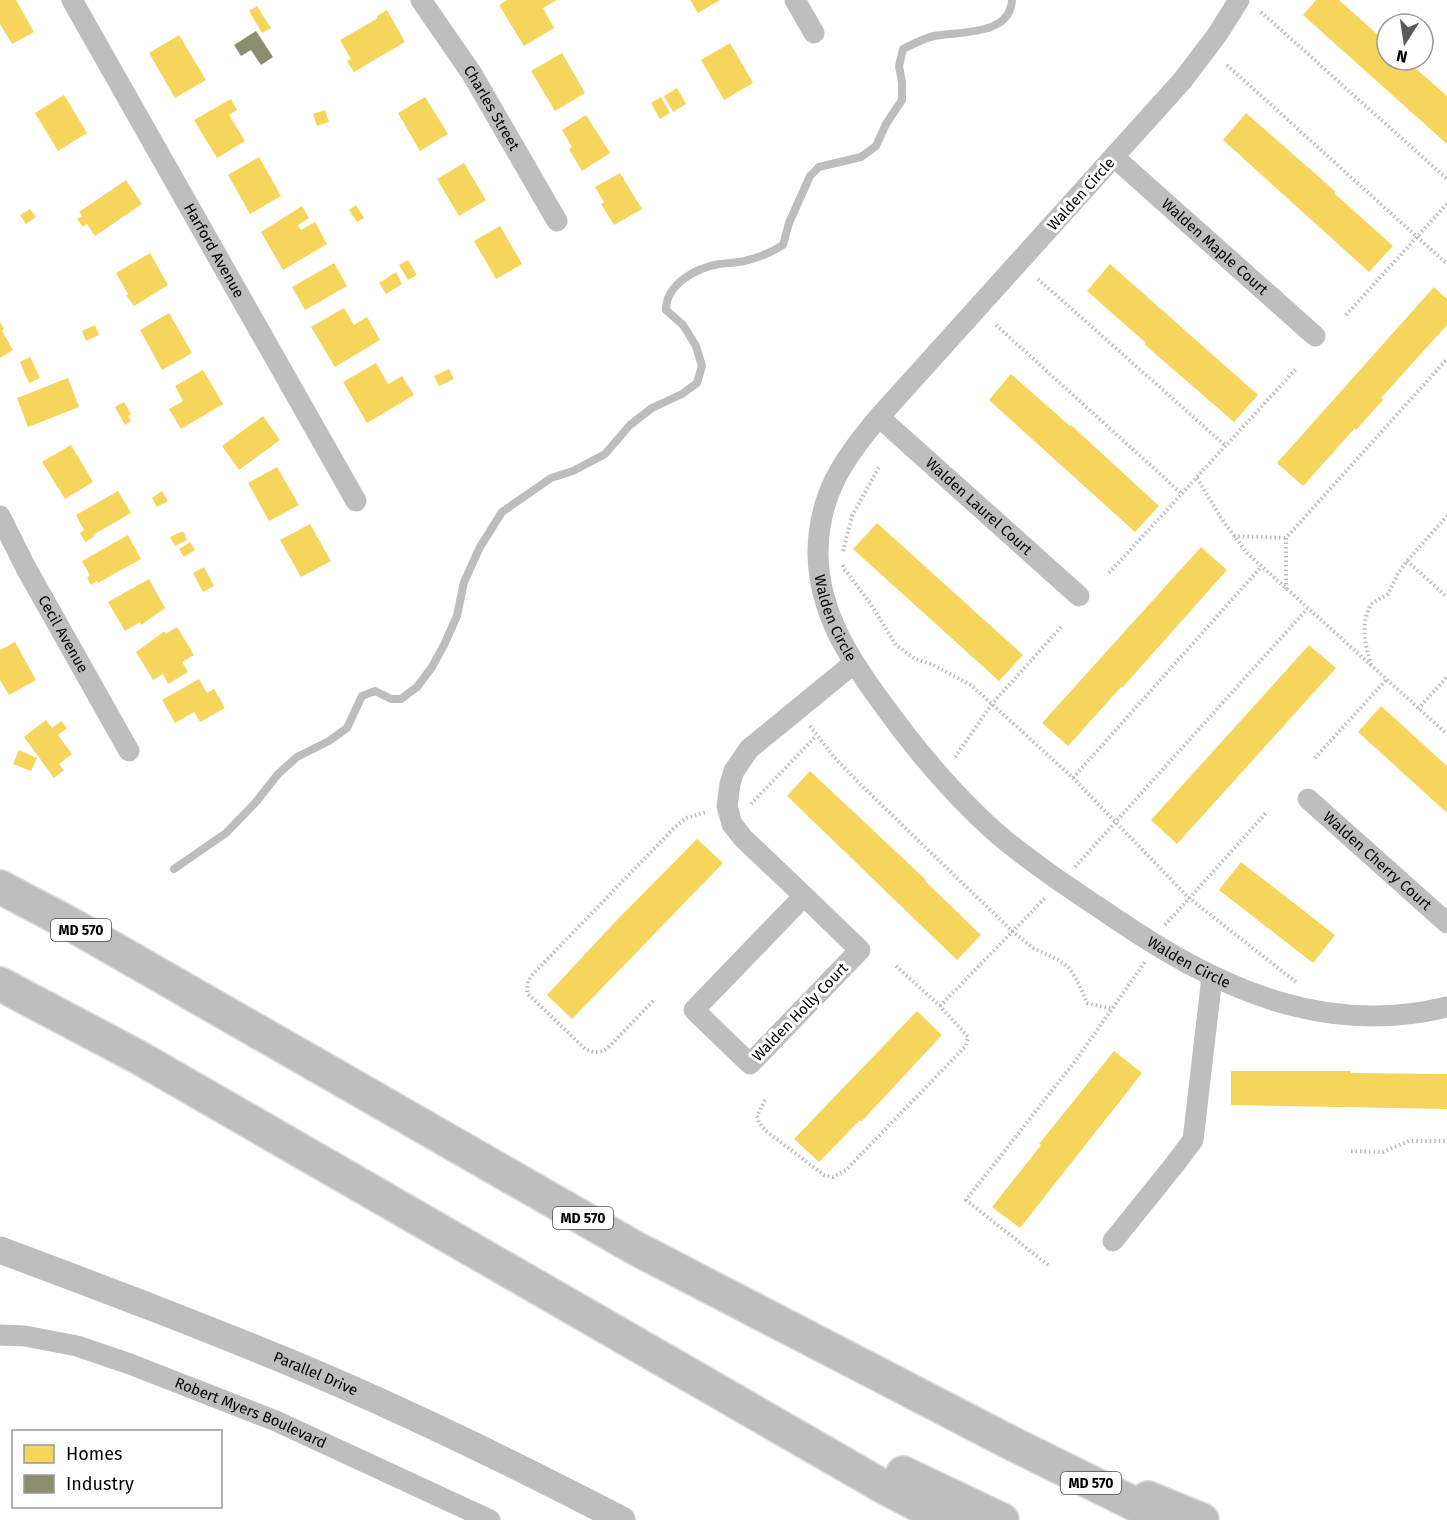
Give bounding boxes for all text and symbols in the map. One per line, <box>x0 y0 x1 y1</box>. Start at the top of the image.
north arrow <box>1375 12 1435 72</box>
text: N <box>1395 46 1409 67</box>
street label: Charles Street <box>460 62 524 154</box>
street label: Walden Circle <box>1044 154 1118 234</box>
street label: Walden Maple Court <box>1158 195 1272 299</box>
street label: Harford Avenue <box>180 200 248 301</box>
street label: Walden Laurel Court <box>922 454 1036 559</box>
street label: Walden Circle <box>811 573 860 664</box>
street label: Cecil Avenue <box>34 592 92 676</box>
street label: Walden Cherry Court <box>1319 808 1436 914</box>
road number: MD 570 <box>51 919 111 941</box>
street label: Walden Circle <box>1144 933 1233 992</box>
street label: Walden Holly Court <box>748 959 852 1065</box>
road number: MD 570 <box>553 1207 613 1229</box>
street label: Parallel Drive <box>271 1348 361 1400</box>
street label: Robert Myers Boulevard <box>172 1373 329 1452</box>
legend <box>12 1430 222 1508</box>
text: Homes <box>66 1443 122 1465</box>
road number: MD 570 <box>1061 1472 1121 1494</box>
text: Industry <box>66 1473 134 1495</box>

